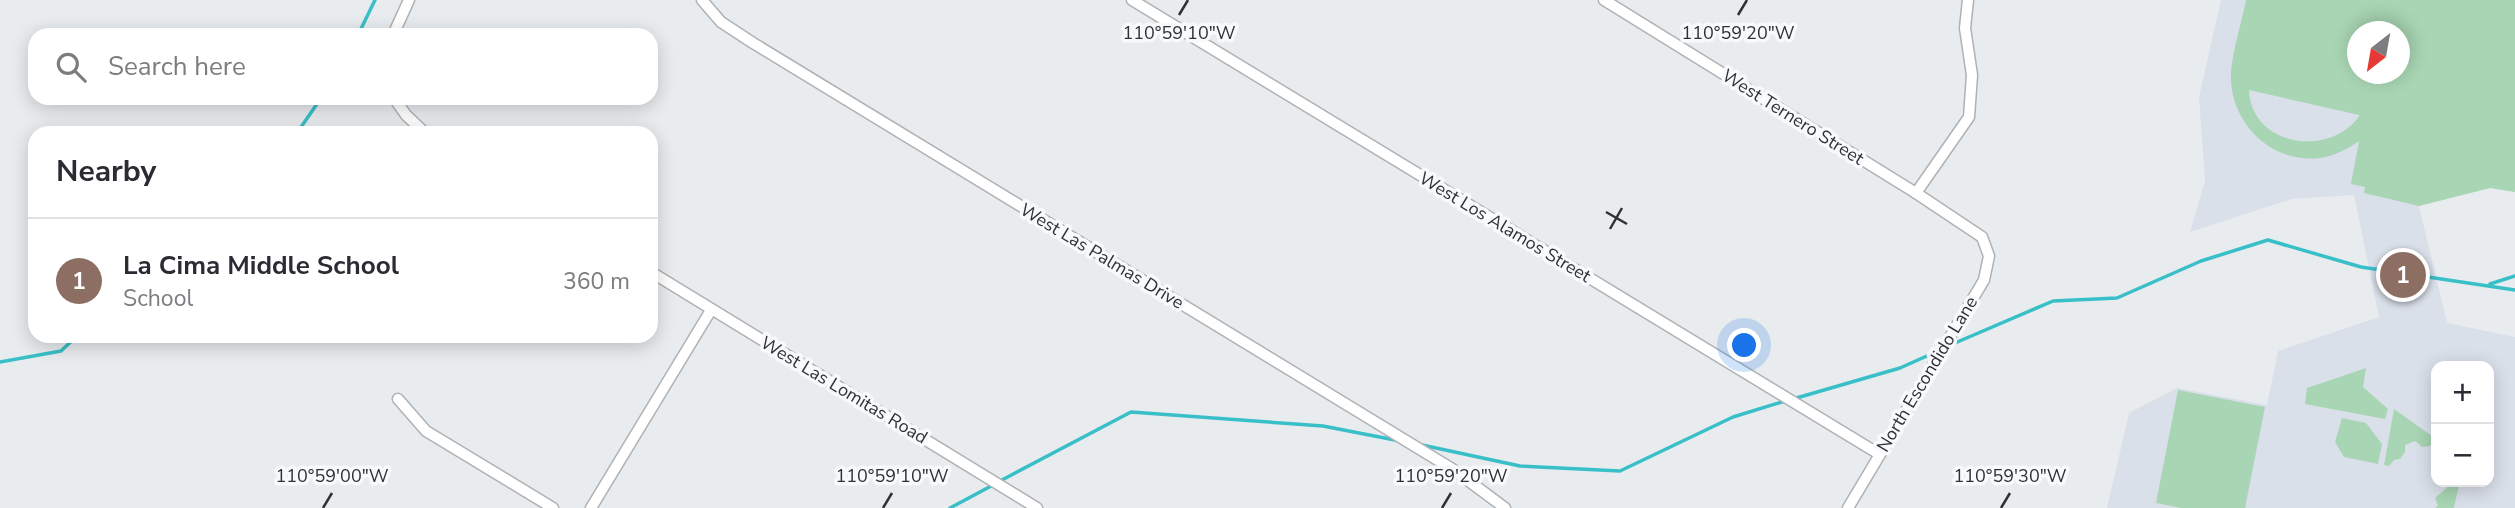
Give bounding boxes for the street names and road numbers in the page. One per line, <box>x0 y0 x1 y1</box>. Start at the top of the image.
street label: West Ternero Street <box>1717 64 1869 171</box>
street label: West Los Alamos Street <box>1415 166 1596 288</box>
street label: West Las Palmas Drive <box>1016 198 1188 314</box>
street label: North Escondido Lane <box>1871 292 1983 456</box>
street label: West Las Lomitas Road <box>756 331 932 449</box>

